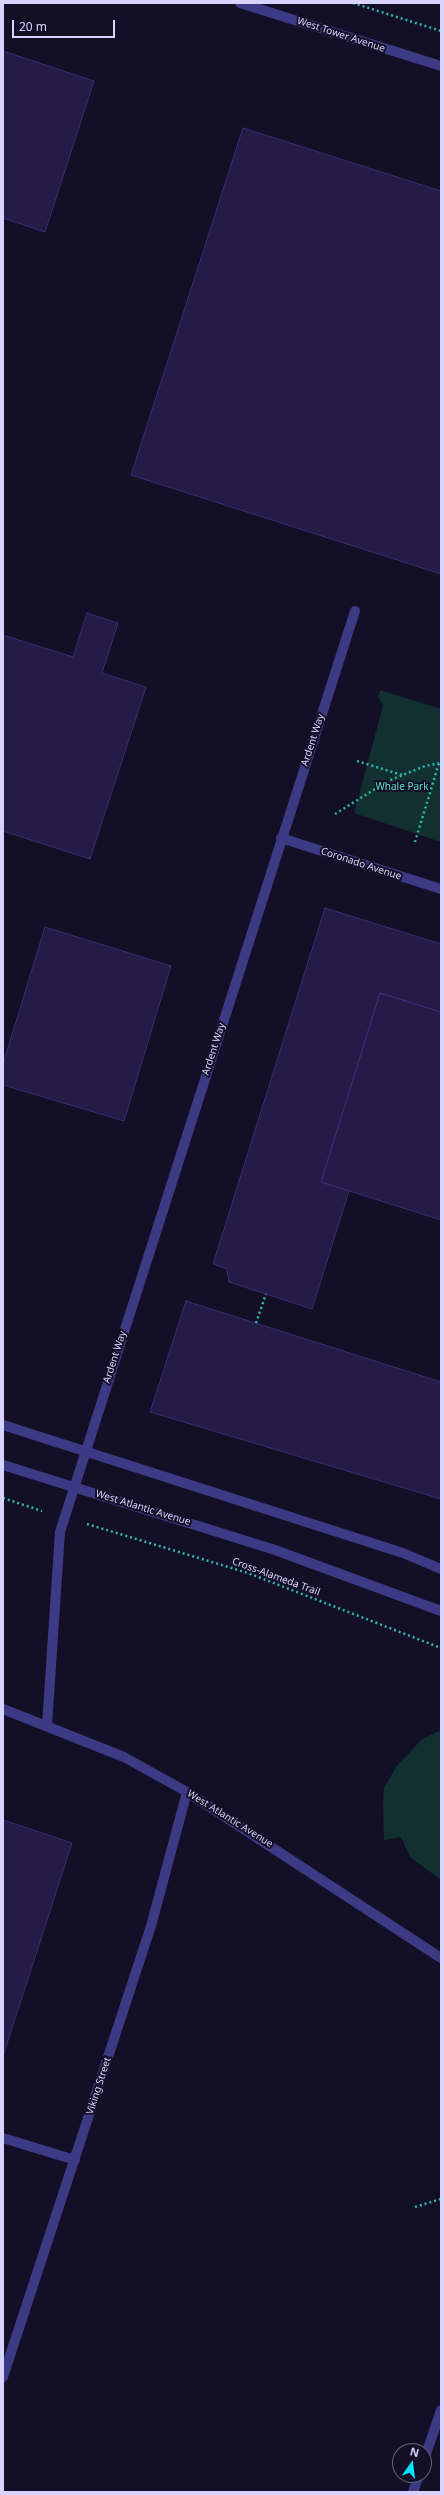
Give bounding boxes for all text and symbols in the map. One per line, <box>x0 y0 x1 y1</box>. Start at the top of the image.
scale bar <box>14 12 117 38</box>
street label: West Tower Avenue <box>295 15 387 55</box>
text: 20 m <box>19 18 47 35</box>
street label: Ardent Way <box>299 712 327 768</box>
park label: Whale Park <box>375 781 429 793</box>
street label: Coronado Avenue <box>319 845 403 883</box>
street label: Ardent Way <box>200 1021 228 1077</box>
street label: Ardent Way <box>101 1329 129 1385</box>
street label: West Atlantic Avenue <box>94 1488 192 1528</box>
street label: Cross-Alameda Trail <box>230 1555 322 1599</box>
street label: West Atlantic Avenue <box>185 1788 275 1850</box>
street label: Viking Street <box>84 2056 114 2116</box>
north arrow <box>392 2443 432 2483</box>
text: N <box>409 2443 421 2460</box>

